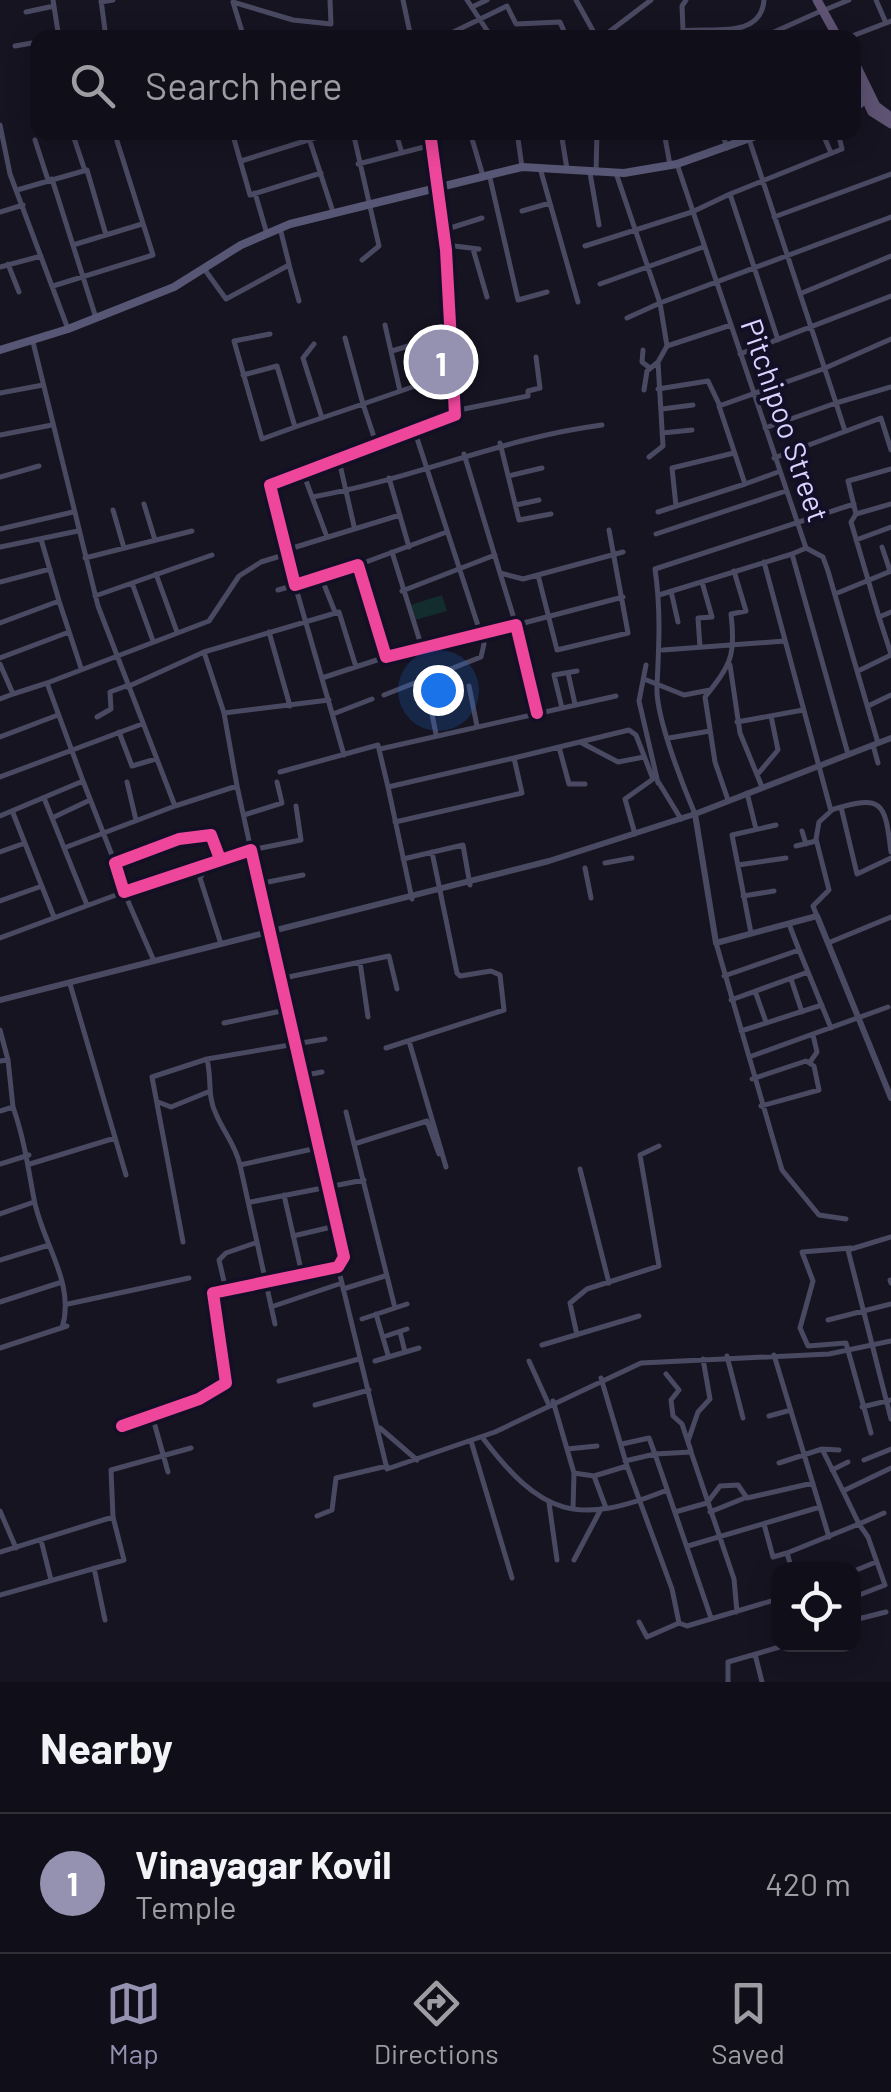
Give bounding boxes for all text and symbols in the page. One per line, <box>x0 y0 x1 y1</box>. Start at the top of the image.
search box <box>30 30 861 140</box>
icon: search <box>65 58 120 113</box>
text: Search here <box>145 62 343 108</box>
street label: Pitchipoo Street <box>734 314 838 526</box>
pin: 1 <box>408 324 474 400</box>
your location <box>413 665 464 716</box>
map controls <box>771 1562 861 1652</box>
button: locate <box>771 1562 861 1652</box>
text: Nearby <box>40 1722 173 1772</box>
text: Vinayagar Kovil <box>135 1841 391 1887</box>
text: 1 <box>67 1864 78 1902</box>
text: 420 m <box>765 1864 851 1902</box>
text: Temple <box>135 1887 237 1925</box>
tab: Map <box>106 1976 161 2070</box>
tab: Directions <box>374 1976 499 2070</box>
tab: Saved <box>711 1976 785 2070</box>

